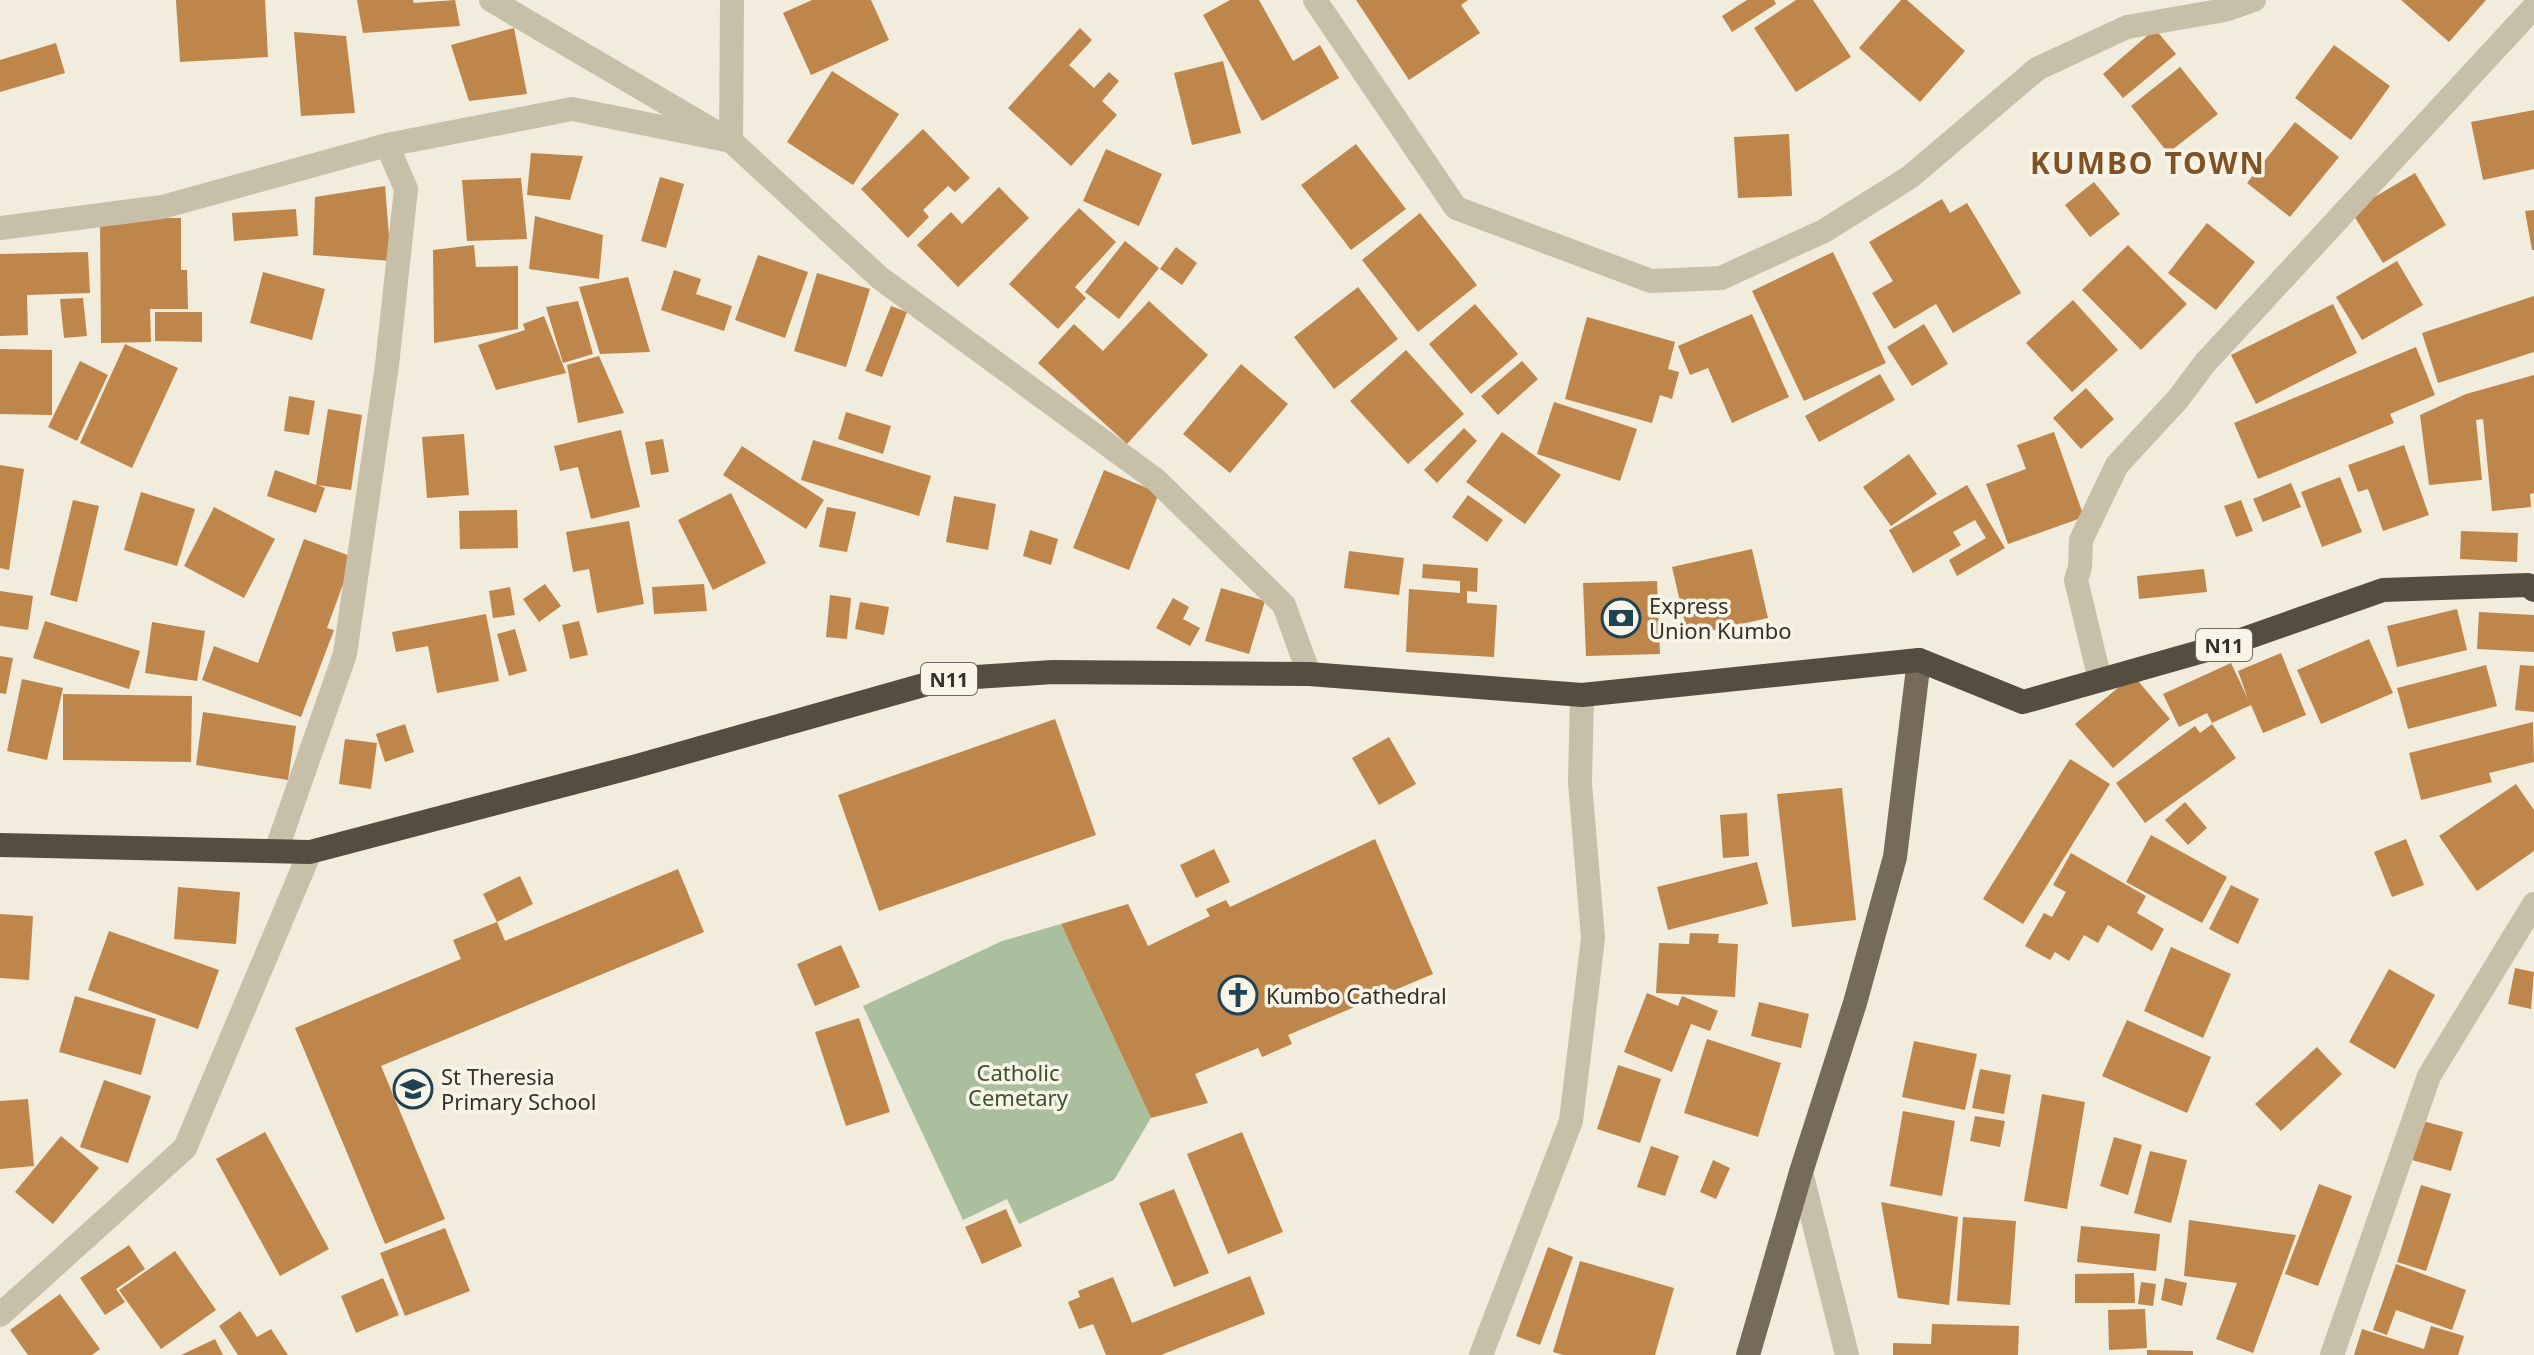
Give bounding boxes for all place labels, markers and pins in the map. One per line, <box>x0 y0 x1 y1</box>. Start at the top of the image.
place label: Express Union Kumbo <box>1649 590 1792 645</box>
bank icon: Express Union Kumbo <box>1600 597 1642 639</box>
church icon: Kumbo Cathedral <box>1217 974 1259 1016</box>
place label: Kumbo Cathedral <box>1266 980 1447 1010</box>
place label: St Theresia Primary School <box>441 1061 597 1116</box>
school or university icon: St Theresia Primary School <box>392 1068 434 1110</box>

